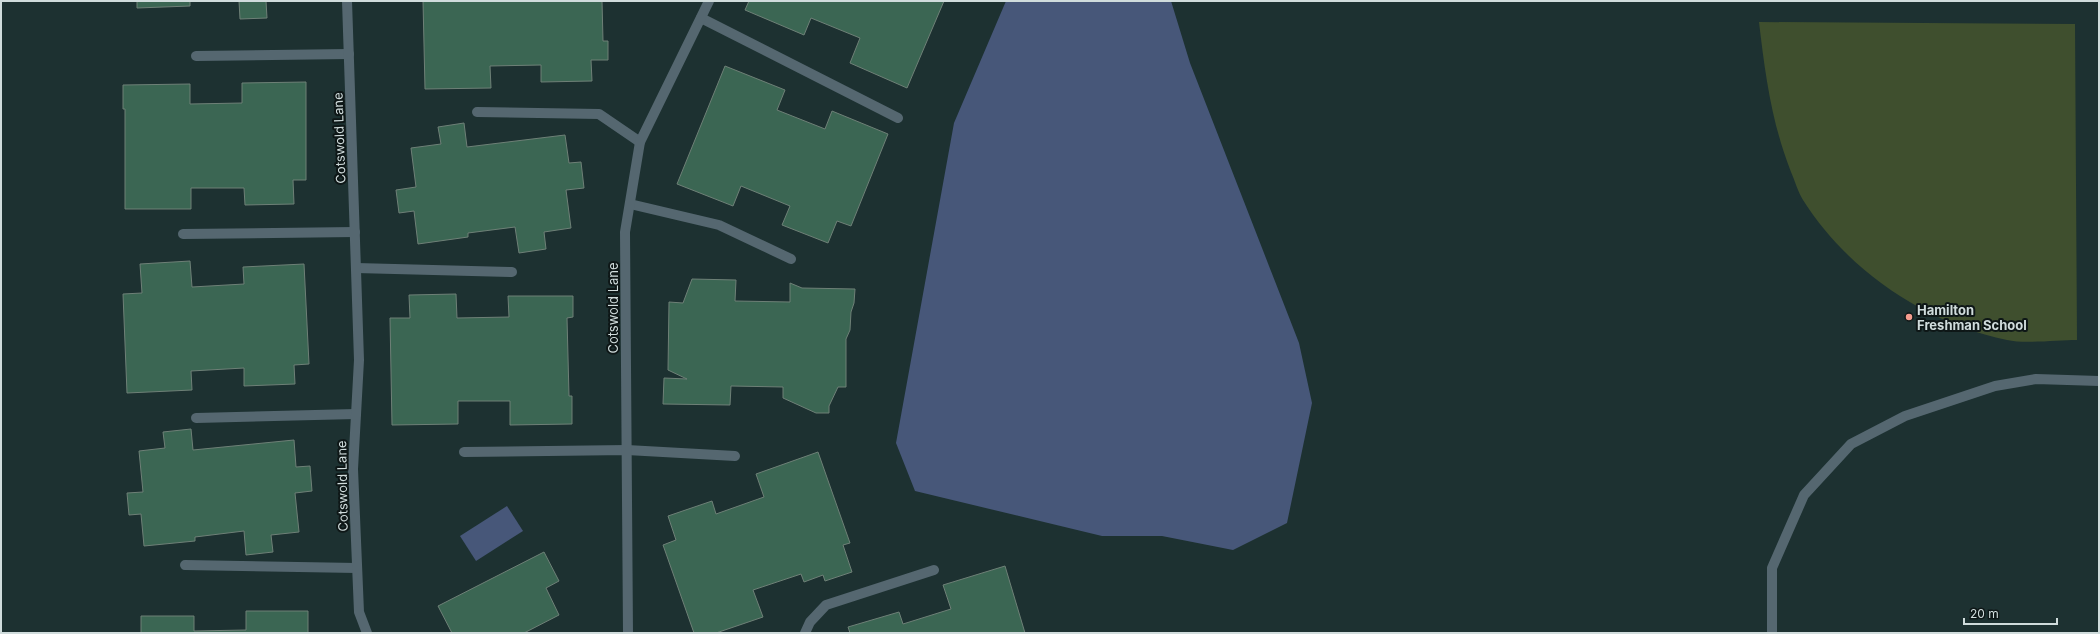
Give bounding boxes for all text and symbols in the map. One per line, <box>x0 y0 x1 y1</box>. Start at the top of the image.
street label: Cotswold Lane <box>329 92 349 184</box>
street label: Cotswold Lane <box>605 262 621 354</box>
place label: Hamilton Freshman School <box>1917 302 2027 333</box>
marker: Hamilton Freshman School <box>1904 312 1914 322</box>
street label: Cotswold Lane <box>333 440 351 532</box>
scale bar <box>1964 600 2057 626</box>
text: 20 m <box>1970 606 1999 621</box>

